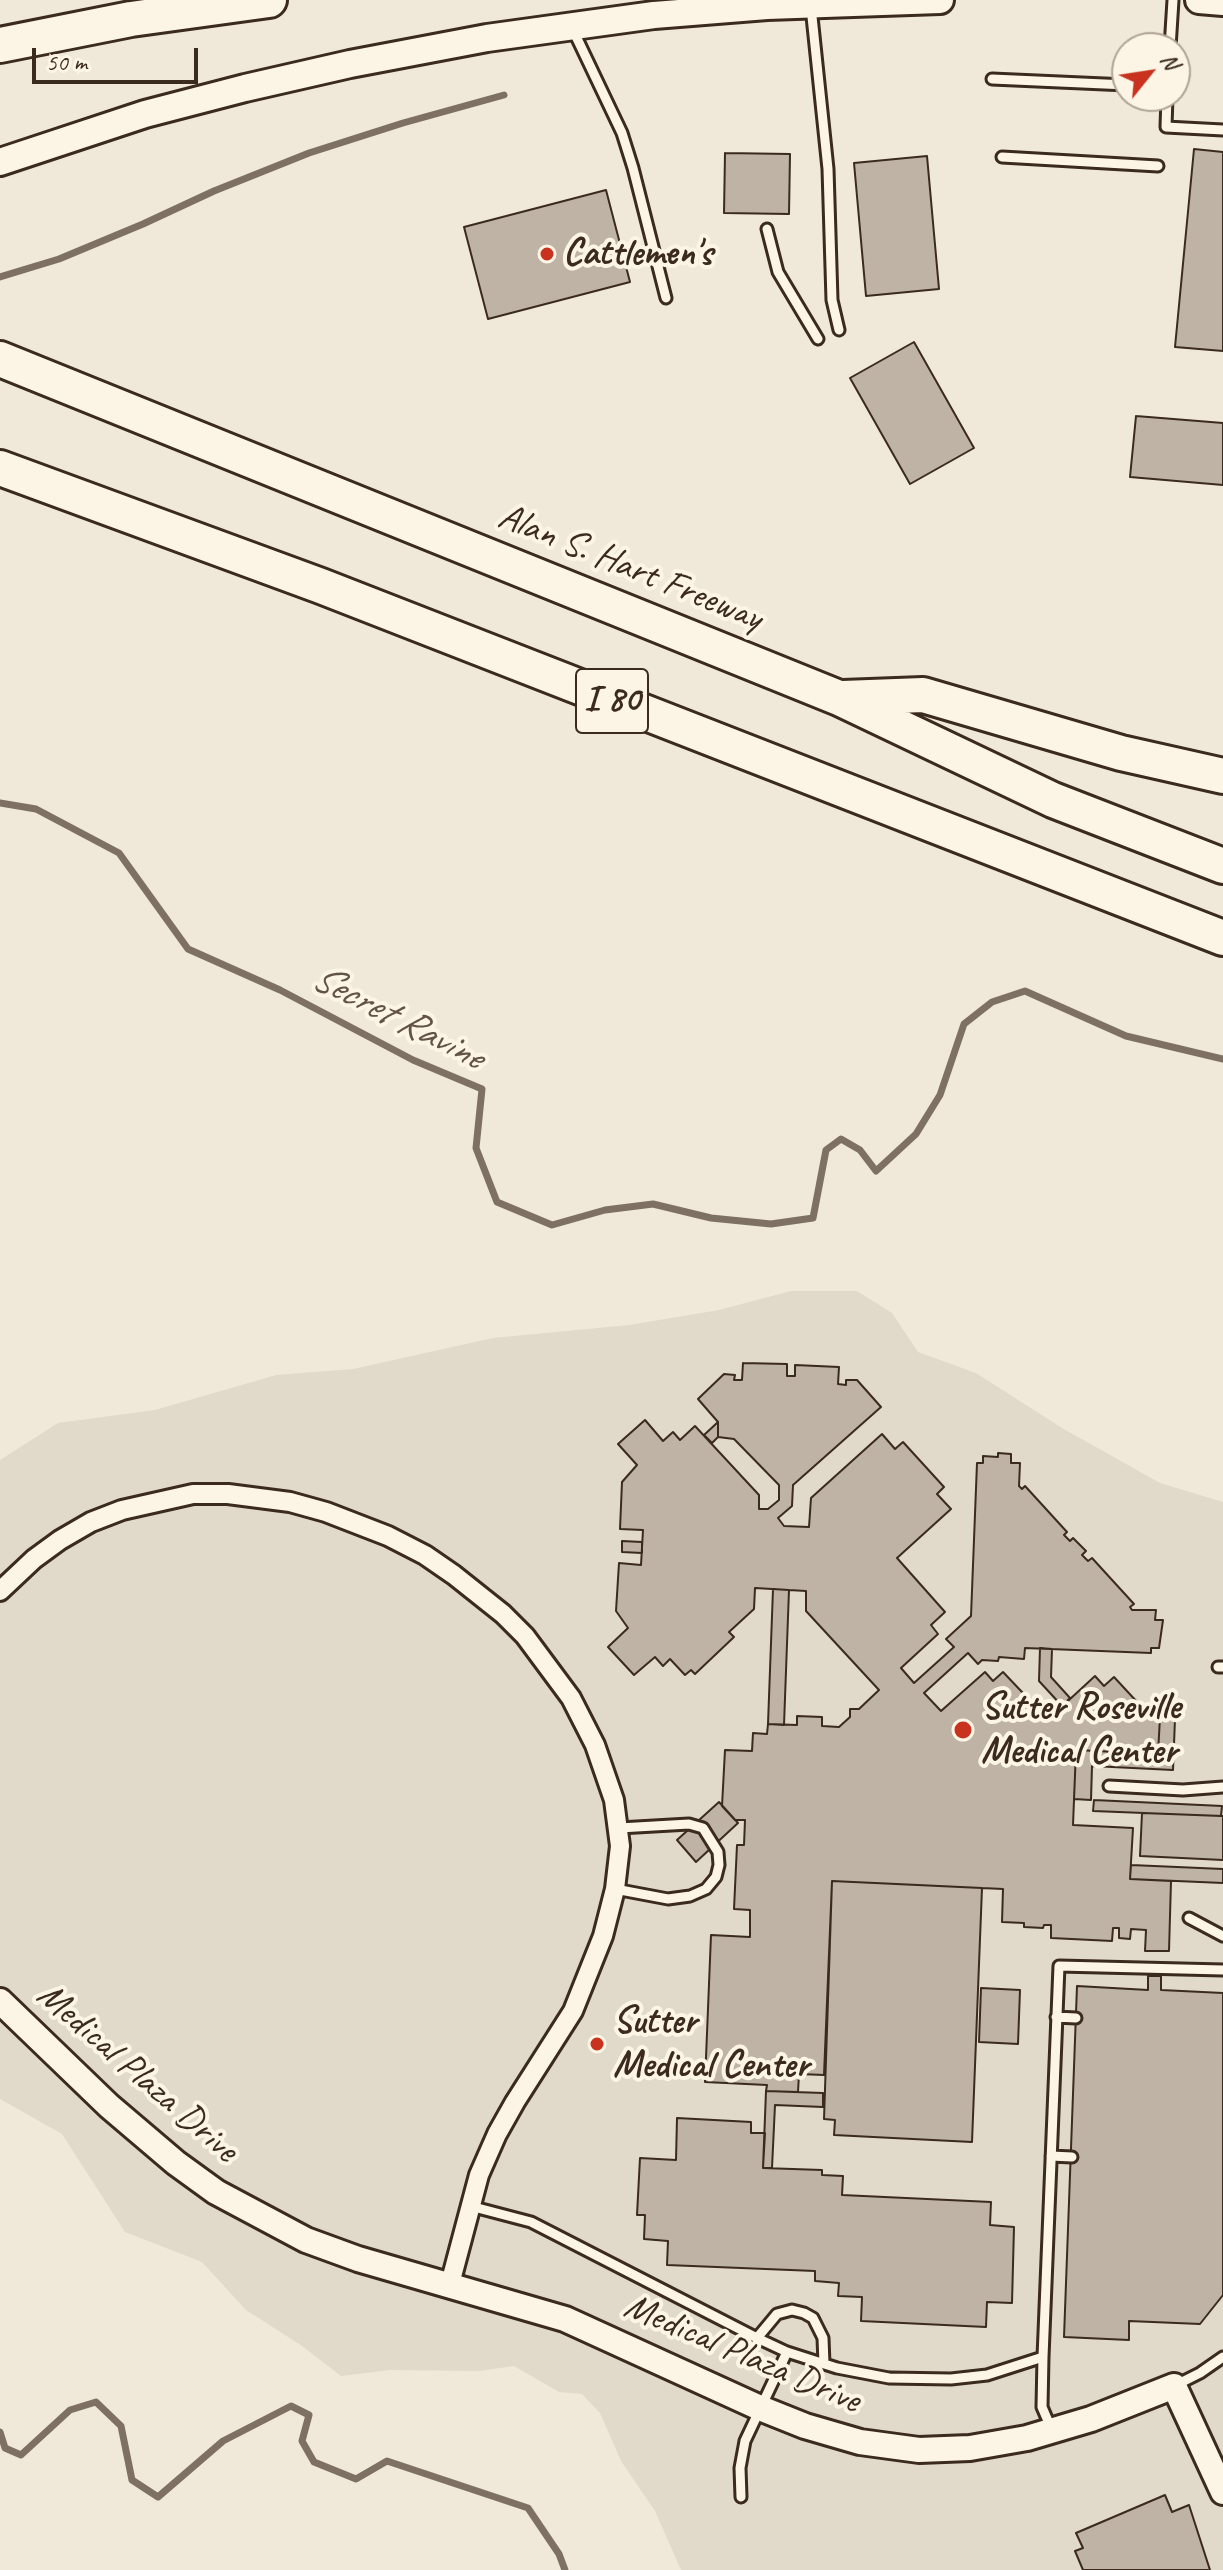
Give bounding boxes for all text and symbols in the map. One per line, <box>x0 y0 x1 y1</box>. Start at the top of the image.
scale bar <box>36 32 202 82</box>
north arrow <box>1111 32 1191 112</box>
text: 50 m <box>46 47 87 77</box>
text: N <box>1155 48 1186 74</box>
place label: Cattlemen's <box>563 231 712 277</box>
marker: Cattlemen's <box>538 245 556 263</box>
street label: Alan S. Hart Freeway <box>491 494 769 642</box>
road number: I 80 <box>576 669 648 733</box>
water label: Secret Ravine <box>303 954 491 1082</box>
place label: Sutter Roseville Medical Center <box>981 1685 1180 1774</box>
marker: Sutter Roseville Medical Center <box>952 1719 974 1741</box>
street label: Medical Plaza Drive <box>27 1973 247 2173</box>
place label: Sutter Medical Center <box>613 1999 809 2088</box>
marker: Sutter Medical Center <box>588 2035 606 2053</box>
street label: Medical Plaza Drive <box>617 2284 867 2424</box>

